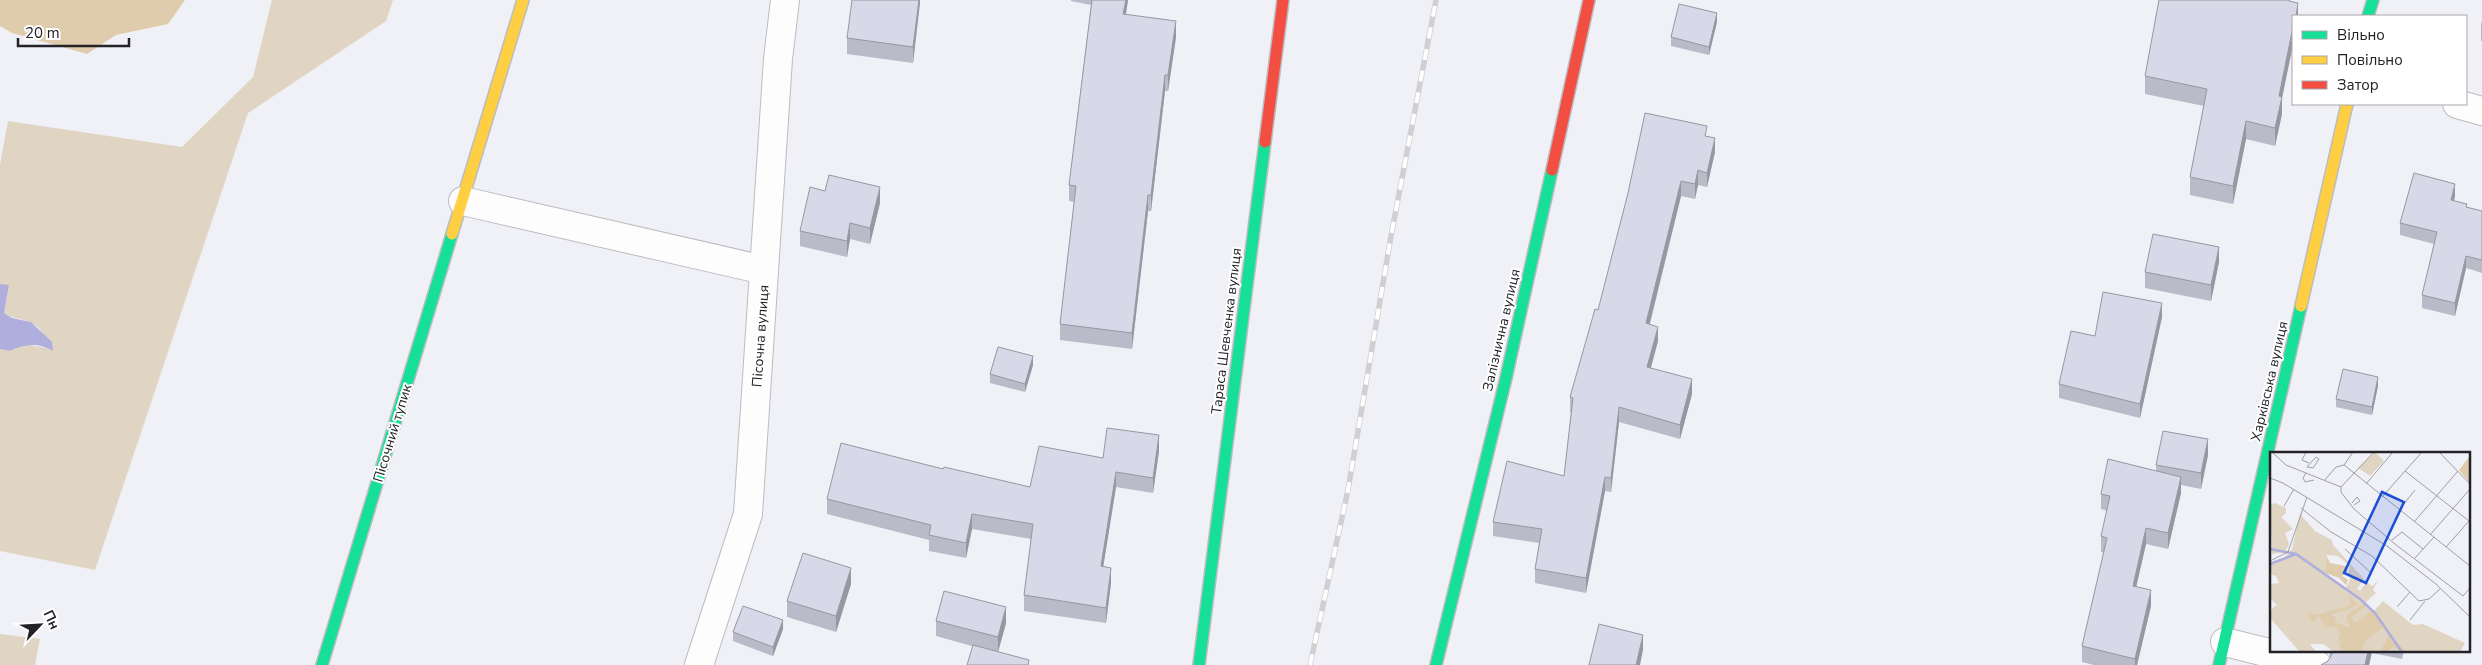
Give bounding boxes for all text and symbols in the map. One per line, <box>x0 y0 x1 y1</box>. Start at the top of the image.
scale bar <box>18 15 129 47</box>
legend <box>2292 15 2467 105</box>
text: 20 m <box>25 23 60 43</box>
text: Вільно <box>2337 25 2385 45</box>
text: Повільно <box>2337 50 2403 70</box>
text: Затор <box>2337 75 2379 95</box>
street label: Тараса Шевченка вулиця <box>1207 247 1246 415</box>
street label: Залізнична вулиця <box>1478 267 1525 393</box>
street label: Пісочна вулиця <box>747 284 774 388</box>
street label: Харківська вулиця <box>2246 319 2293 443</box>
street label: Пісочний тупик <box>369 381 417 485</box>
inset map <box>2270 452 2470 652</box>
north arrow <box>15 600 65 650</box>
text: Пн <box>39 607 64 632</box>

